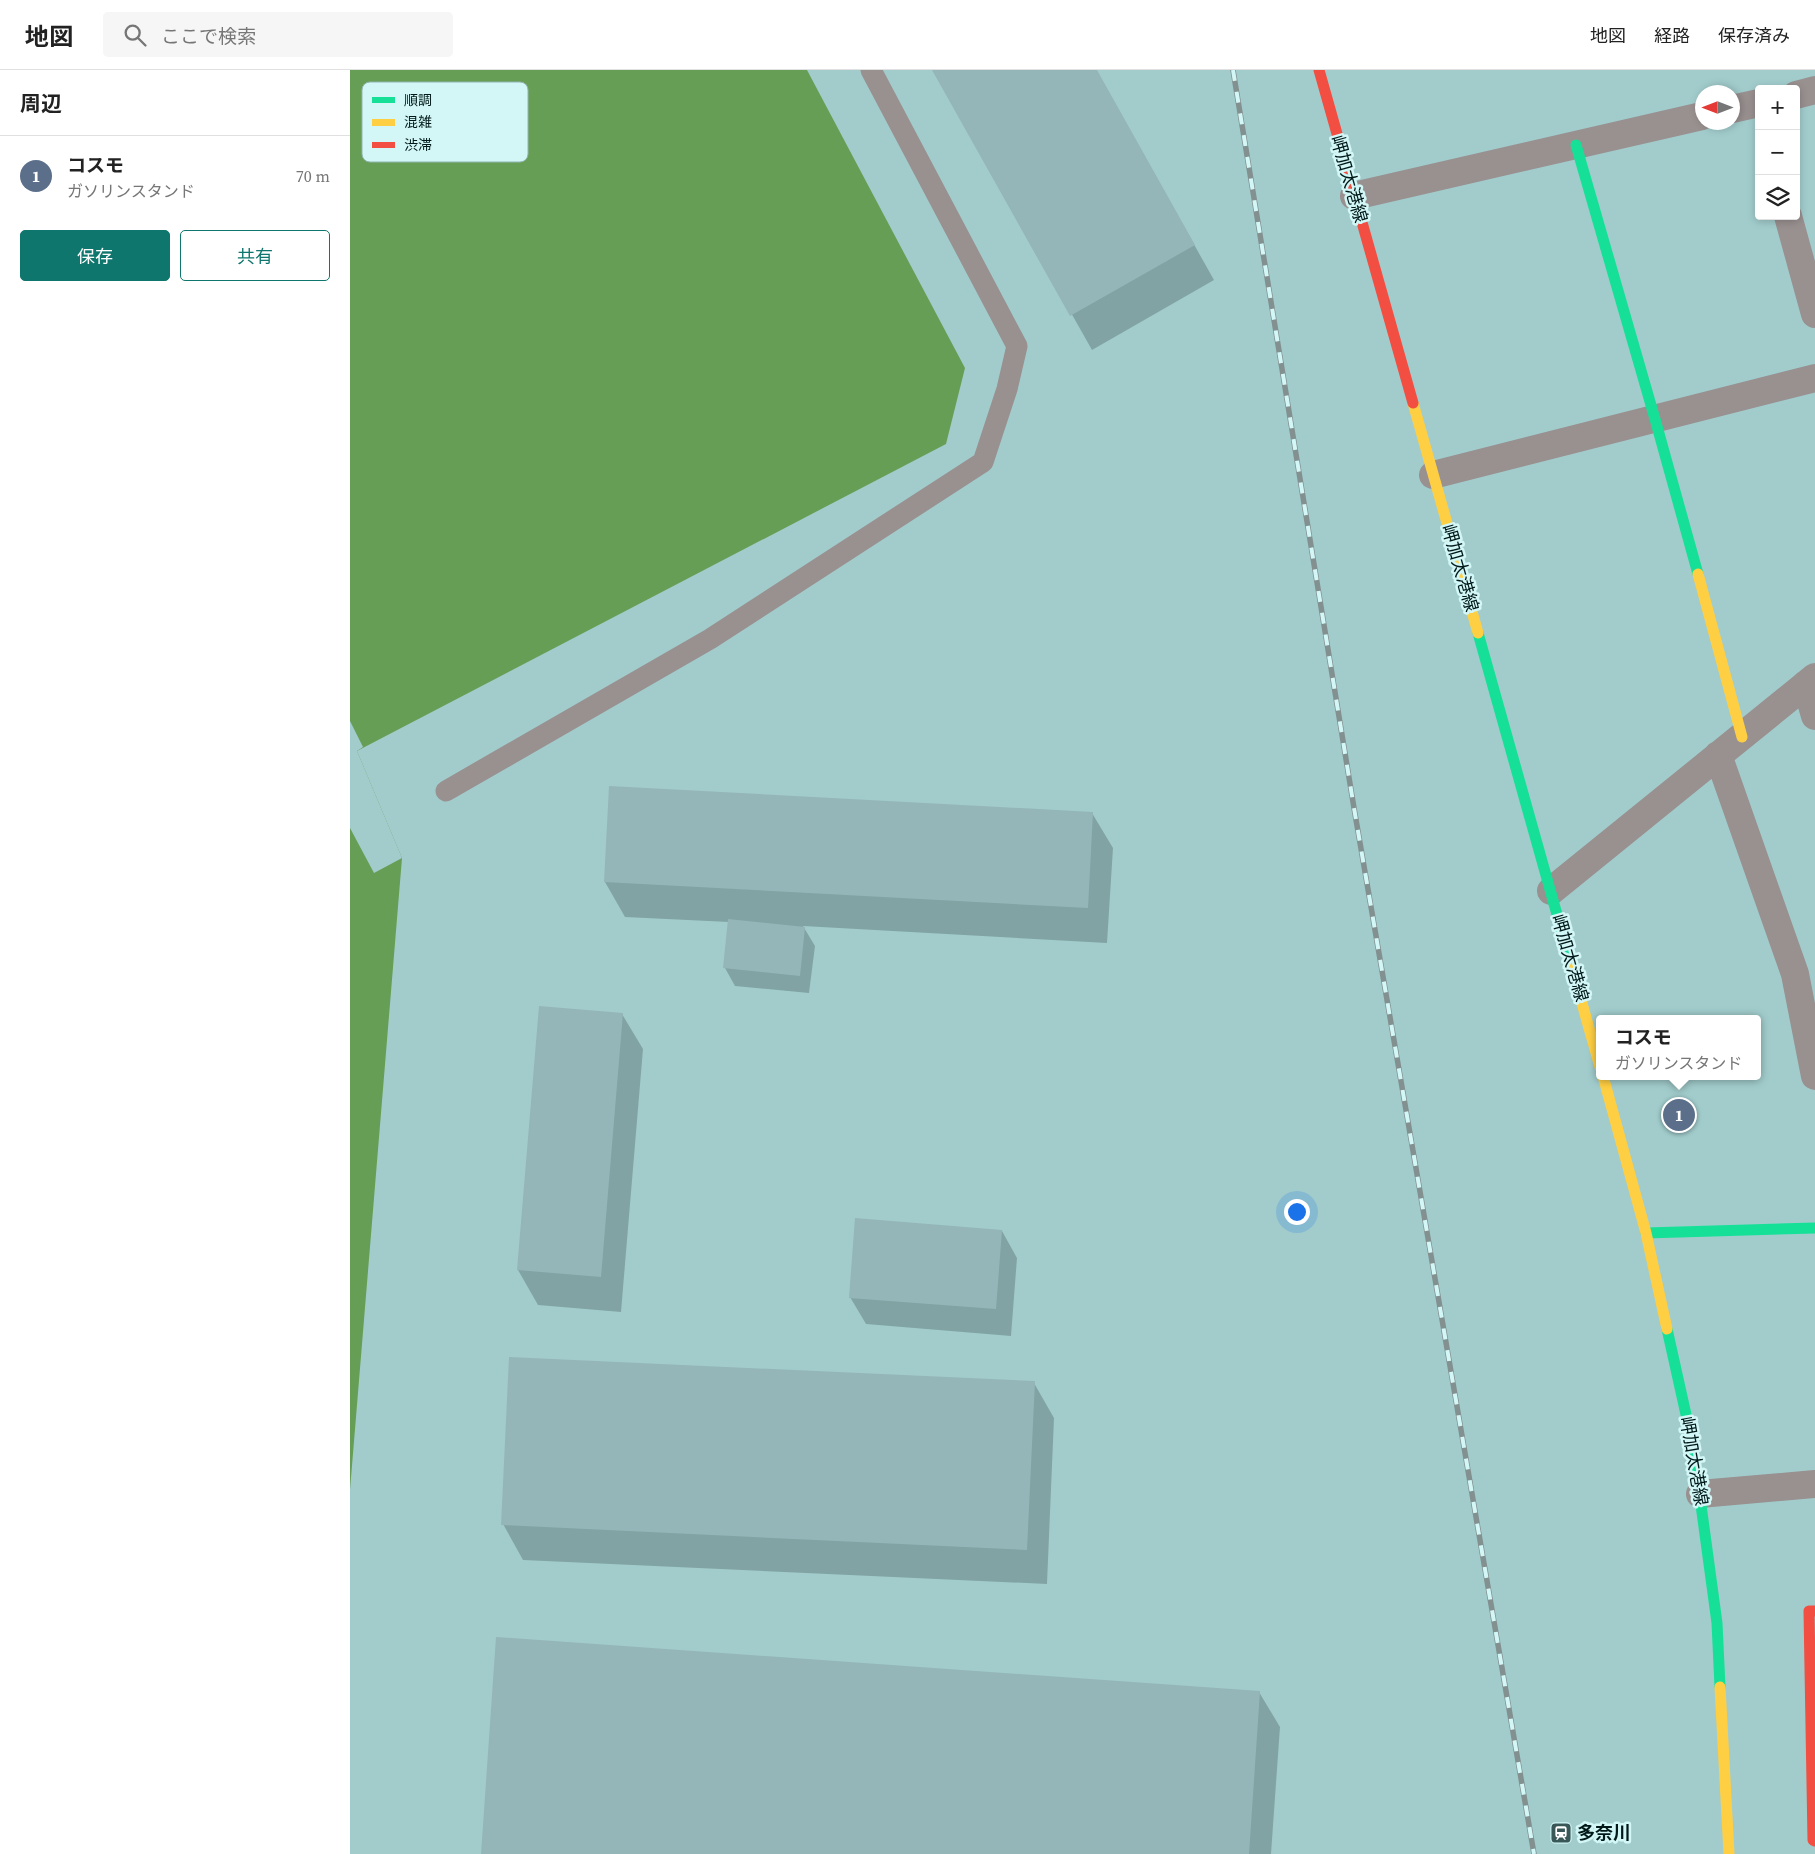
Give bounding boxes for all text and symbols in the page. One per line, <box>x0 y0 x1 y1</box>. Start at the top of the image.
search box <box>103 12 453 57</box>
text: 地図 <box>25 20 73 53</box>
icon: search <box>121 21 149 49</box>
text: ここで検索 <box>161 23 256 49</box>
text: 地図 <box>1590 23 1626 48</box>
text: 経路 <box>1654 23 1690 48</box>
text: 保存済み <box>1718 23 1790 48</box>
legend <box>362 82 528 162</box>
north arrow <box>1695 85 1740 130</box>
map controls <box>1755 85 1800 220</box>
button: + <box>1755 85 1800 130</box>
text: 周辺 <box>20 89 62 118</box>
text: 順調 <box>404 90 432 110</box>
text: 混雑 <box>404 112 432 132</box>
button: − <box>1755 130 1800 175</box>
street label: 岬加太港線 <box>1325 132 1374 226</box>
text: 渋滞 <box>404 135 432 155</box>
text: コスモ <box>67 152 124 178</box>
text: 1 <box>32 165 40 187</box>
text: 70 m <box>296 165 330 187</box>
button: layers <box>1755 175 1800 220</box>
text: ガソリンスタンド <box>67 180 195 202</box>
button: 保存 <box>20 230 170 281</box>
button: 共有 <box>180 230 330 281</box>
street label: 岬加太港線 <box>1436 521 1485 615</box>
street label: 岬加太港線 <box>1546 911 1595 1005</box>
popup <box>1596 1015 1761 1080</box>
text: コスモ <box>1615 1024 1672 1050</box>
text: ガソリンスタンド <box>1615 1052 1742 1074</box>
pin: 1 <box>1663 1096 1695 1134</box>
your location <box>1284 1199 1310 1225</box>
street label: 岬加太港線 <box>1674 1414 1715 1507</box>
place label: 多奈川 <box>1577 1820 1631 1845</box>
station icon: 多奈川 <box>1549 1821 1573 1845</box>

